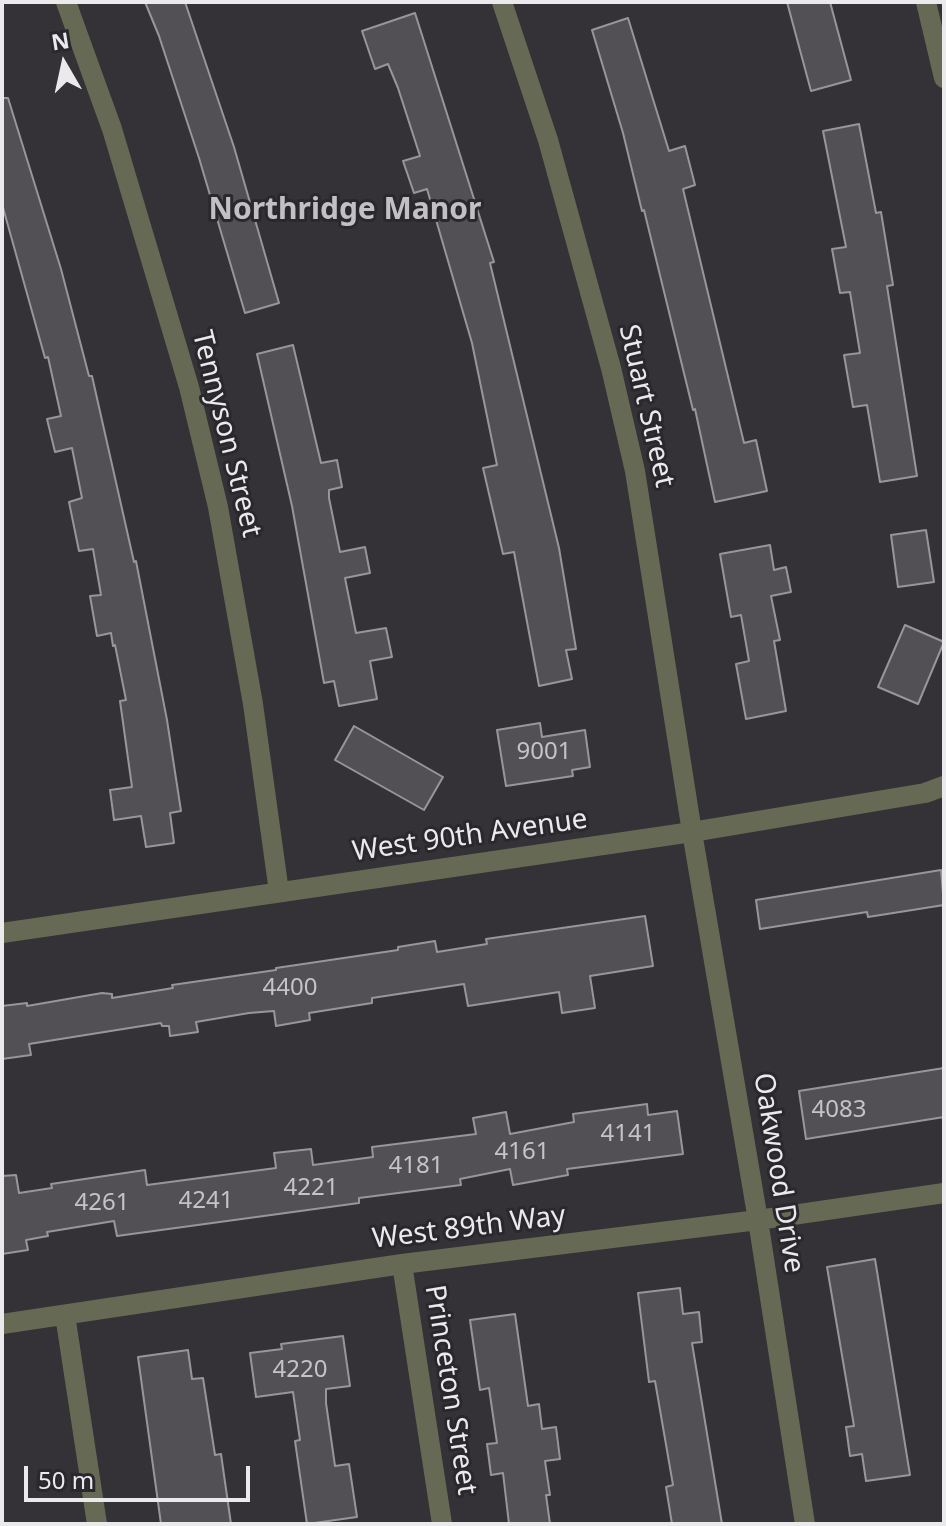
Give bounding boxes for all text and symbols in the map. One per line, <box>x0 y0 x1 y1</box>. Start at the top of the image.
north arrow <box>24 24 104 104</box>
text: N <box>49 24 71 57</box>
district label: Northridge Manor <box>209 192 481 228</box>
street label: Stuart Street <box>611 322 681 490</box>
street label: Tennyson Street <box>184 327 268 541</box>
house number: 9001 <box>517 738 571 766</box>
street label: West 90th Avenue <box>350 803 590 869</box>
house number: 4400 <box>263 974 317 1002</box>
street label: Oakwood Drive <box>746 1071 810 1275</box>
house number: 4083 <box>812 1096 866 1124</box>
house number: 4141 <box>601 1120 655 1148</box>
house number: 4161 <box>495 1138 549 1166</box>
house number: 4181 <box>389 1152 443 1180</box>
house number: 4221 <box>284 1174 338 1202</box>
house number: 4241 <box>179 1187 233 1215</box>
house number: 4261 <box>75 1189 129 1217</box>
street label: West 89th Way <box>371 1199 567 1257</box>
street label: Princeton Street <box>417 1283 483 1497</box>
house number: 4220 <box>273 1356 327 1384</box>
scale bar <box>28 1450 254 1500</box>
text: 50 m <box>38 1463 94 1496</box>

